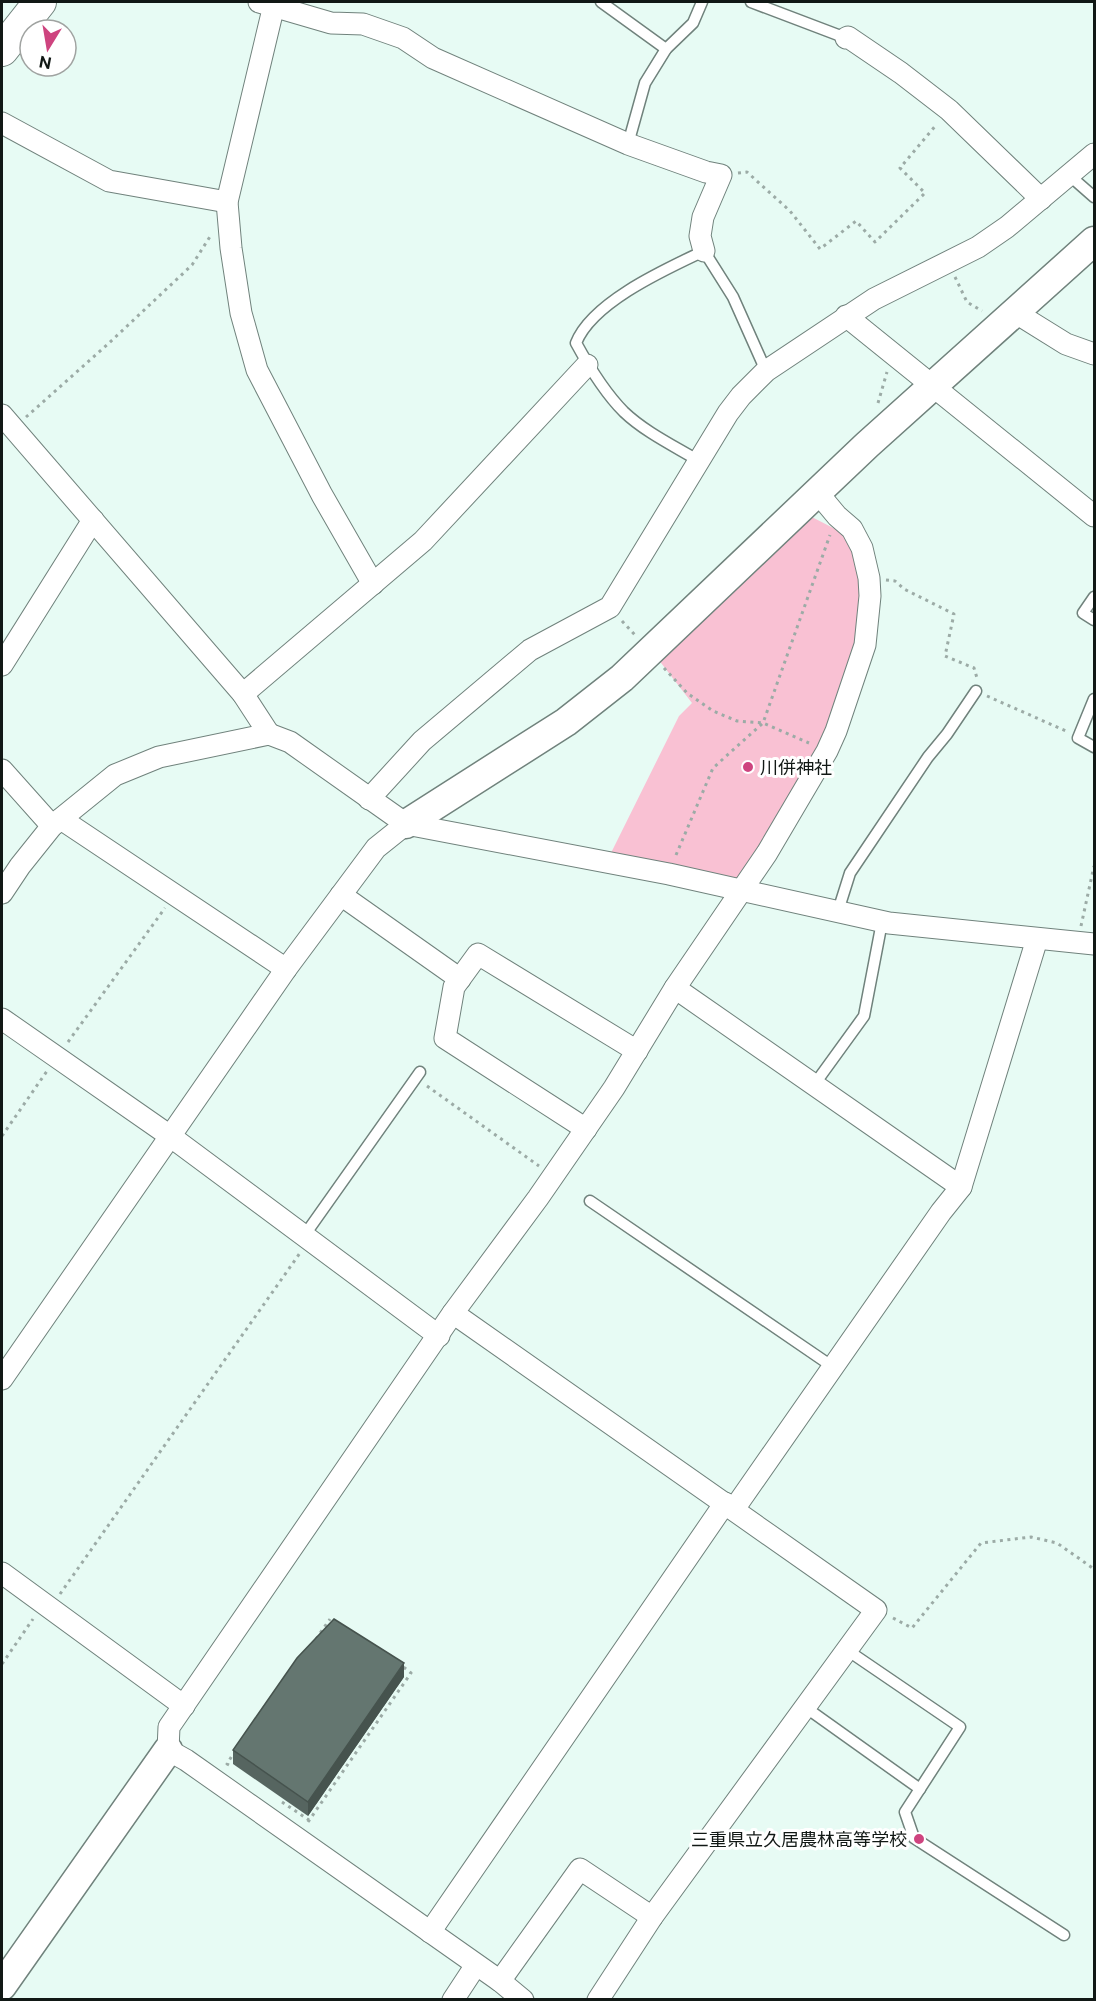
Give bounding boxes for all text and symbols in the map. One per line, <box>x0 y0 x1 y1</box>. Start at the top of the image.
north arrow <box>18 18 78 78</box>
text: N <box>37 52 53 73</box>
place label: 川併神社 <box>760 757 832 778</box>
marker: 川併神社 <box>741 760 755 774</box>
place label: 三重県立久居農林高等学校 <box>691 1829 907 1850</box>
marker: 三重県立久居農林高等学校 <box>912 1832 926 1846</box>

